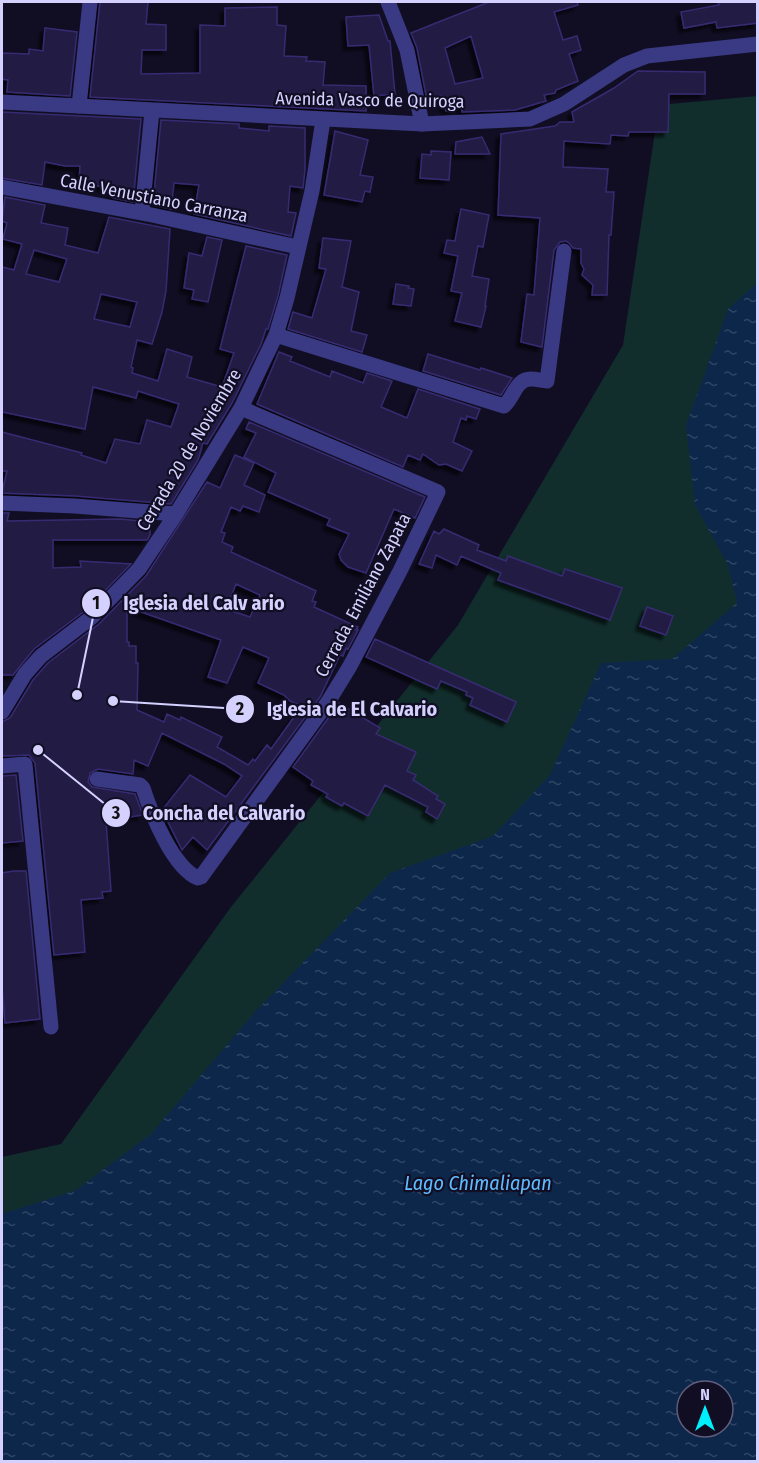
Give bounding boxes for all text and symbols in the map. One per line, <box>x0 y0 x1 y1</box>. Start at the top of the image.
street label: Avenida Vasco de Quiroga <box>275 87 465 113</box>
street label: Calle Venustiano Carranza <box>58 169 250 227</box>
street label: Cerrada 20 de Noviembre <box>132 365 246 535</box>
street label: Cerrada. Emiliano Zapata <box>310 509 416 681</box>
callout: Iglesia del Calv ario <box>81 584 297 622</box>
text: Iglesia del Calv ario <box>123 591 285 615</box>
text: 1 <box>92 592 100 614</box>
callout: Iglesia de El Calvario <box>225 690 449 728</box>
text: Iglesia de El Calvario <box>267 697 438 721</box>
text: 2 <box>235 698 244 720</box>
callout: Concha del Calvario <box>101 794 318 832</box>
text: Concha del Calvario <box>143 801 306 825</box>
text: 3 <box>111 802 121 824</box>
water label: Lago Chimaliapan <box>404 1171 552 1195</box>
north arrow <box>675 1379 735 1439</box>
text: N <box>700 1385 710 1404</box>

